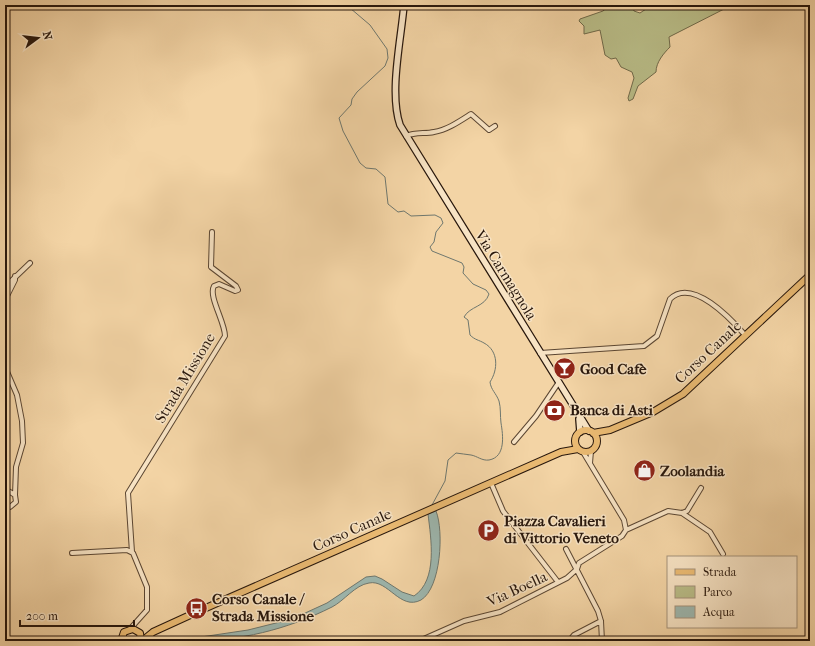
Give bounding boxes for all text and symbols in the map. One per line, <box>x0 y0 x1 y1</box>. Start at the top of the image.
north arrow <box>18 18 58 58</box>
text: N <box>40 30 55 42</box>
street label: Via Carmagnola <box>471 226 541 324</box>
street label: Corso Canale <box>671 316 745 387</box>
street label: Strada Missione <box>151 329 219 426</box>
bar icon: Good Cafè <box>552 356 578 382</box>
place label: Good Cafè <box>580 360 647 378</box>
bank icon: Banca di Asti <box>541 397 567 423</box>
place label: Banca di Asti <box>570 401 654 419</box>
shop icon: Zoolandia <box>631 458 657 484</box>
place label: Zoolandia <box>660 462 726 480</box>
street label: Corso Canale <box>310 504 395 555</box>
place label: Piazza Cavalieri di Vittorio Veneto <box>504 512 619 547</box>
parking icon: Piazza Cavalieri di Vittorio Veneto <box>476 517 502 543</box>
legend <box>667 556 797 628</box>
text: Strada <box>703 565 737 579</box>
street label: Via Boella <box>483 567 551 611</box>
text: Parco <box>703 585 732 599</box>
place label: Corso Canale / Strada Missione <box>212 590 314 625</box>
bus stop icon: Corso Canale / Strada Missione <box>183 595 209 621</box>
scale bar <box>20 602 134 628</box>
text: Acqua <box>702 605 735 619</box>
text: 200 m <box>26 609 58 623</box>

